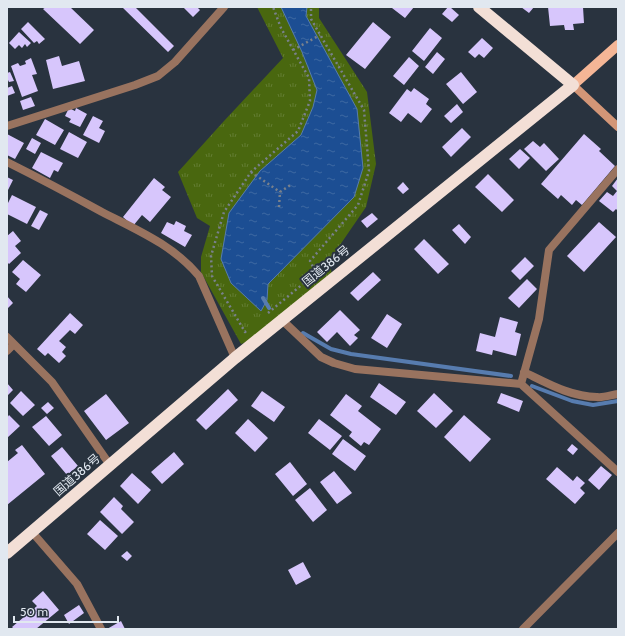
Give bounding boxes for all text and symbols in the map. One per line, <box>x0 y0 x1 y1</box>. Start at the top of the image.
street label: 国道386号 <box>299 242 352 289</box>
street label: 国道386号 <box>50 450 103 499</box>
scale bar <box>14 598 118 624</box>
text: 50 m <box>20 604 48 619</box>

